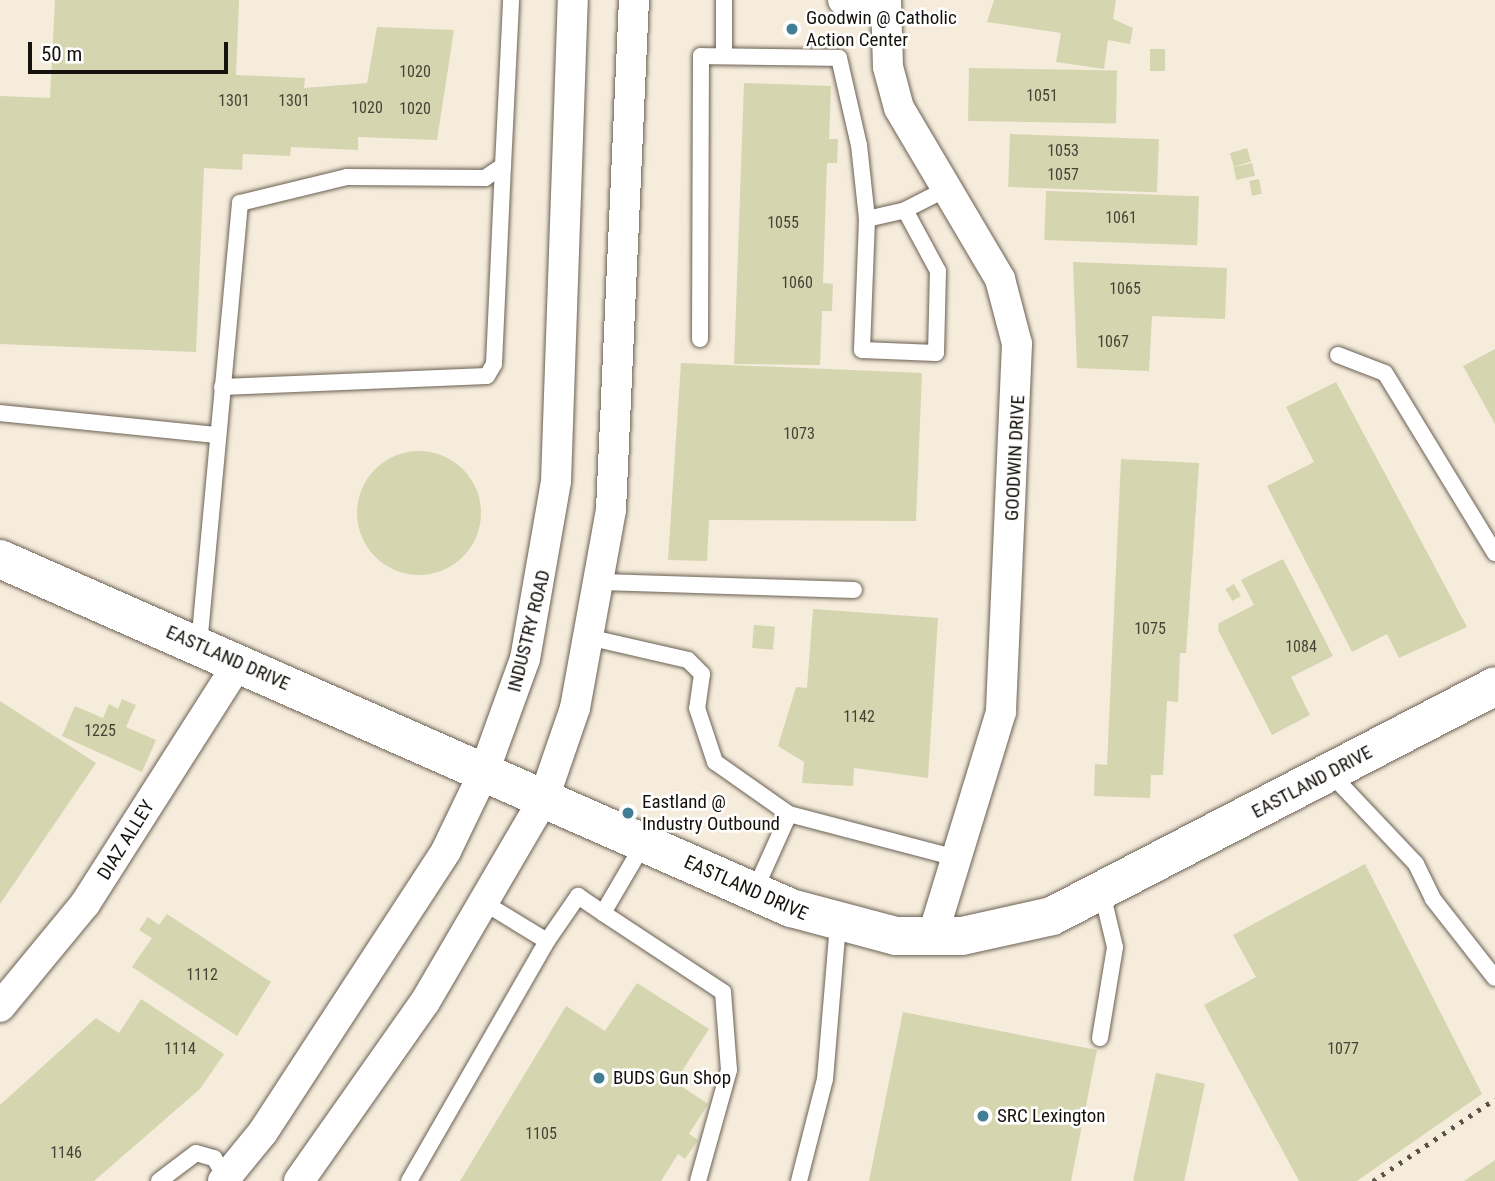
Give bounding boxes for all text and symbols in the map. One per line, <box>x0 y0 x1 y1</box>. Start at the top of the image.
place label: Goodwin @ Catholic Action Center <box>806 7 957 51</box>
marker: Goodwin @ Catholic Action Center <box>784 21 800 37</box>
scale bar <box>32 28 231 72</box>
text: 50 m <box>41 42 82 66</box>
house number: 1020 <box>399 62 431 82</box>
house number: 1051 <box>1026 86 1058 106</box>
house number: 1301 <box>218 91 250 111</box>
house number: 1301 <box>278 91 310 111</box>
house number: 1020 <box>351 98 383 118</box>
house number: 1020 <box>399 99 431 119</box>
house number: 1053 <box>1047 141 1079 161</box>
house number: 1057 <box>1047 165 1079 185</box>
house number: 1061 <box>1105 208 1137 228</box>
house number: 1055 <box>767 213 799 233</box>
house number: 1060 <box>781 273 813 293</box>
house number: 1065 <box>1109 279 1141 299</box>
house number: 1067 <box>1097 332 1129 352</box>
street label: GOODWIN DRIVE <box>1000 394 1030 522</box>
house number: 1073 <box>783 424 815 444</box>
street label: INDUSTRY ROAD <box>503 568 555 694</box>
house number: 1075 <box>1134 619 1166 639</box>
street label: EASTLAND DRIVE <box>163 621 293 695</box>
house number: 1084 <box>1285 637 1317 657</box>
house number: 1142 <box>843 707 875 727</box>
house number: 1225 <box>84 721 116 741</box>
street label: EASTLAND DRIVE <box>1248 741 1376 823</box>
place label: Eastland @ Industry Outbound <box>642 791 780 835</box>
street label: DIAZ ALLEY <box>93 796 159 884</box>
marker: Eastland @ Industry Outbound <box>620 805 636 821</box>
street label: EASTLAND DRIVE <box>681 851 811 925</box>
house number: 1112 <box>186 965 218 985</box>
house number: 1114 <box>164 1039 196 1059</box>
house number: 1077 <box>1327 1039 1359 1059</box>
place label: BUDS Gun Shop <box>613 1067 731 1089</box>
marker: BUDS Gun Shop <box>591 1070 607 1086</box>
place label: SRC Lexington <box>997 1105 1105 1127</box>
marker: SRC Lexington <box>975 1108 991 1124</box>
house number: 1105 <box>525 1124 557 1144</box>
house number: 1146 <box>50 1143 82 1163</box>

